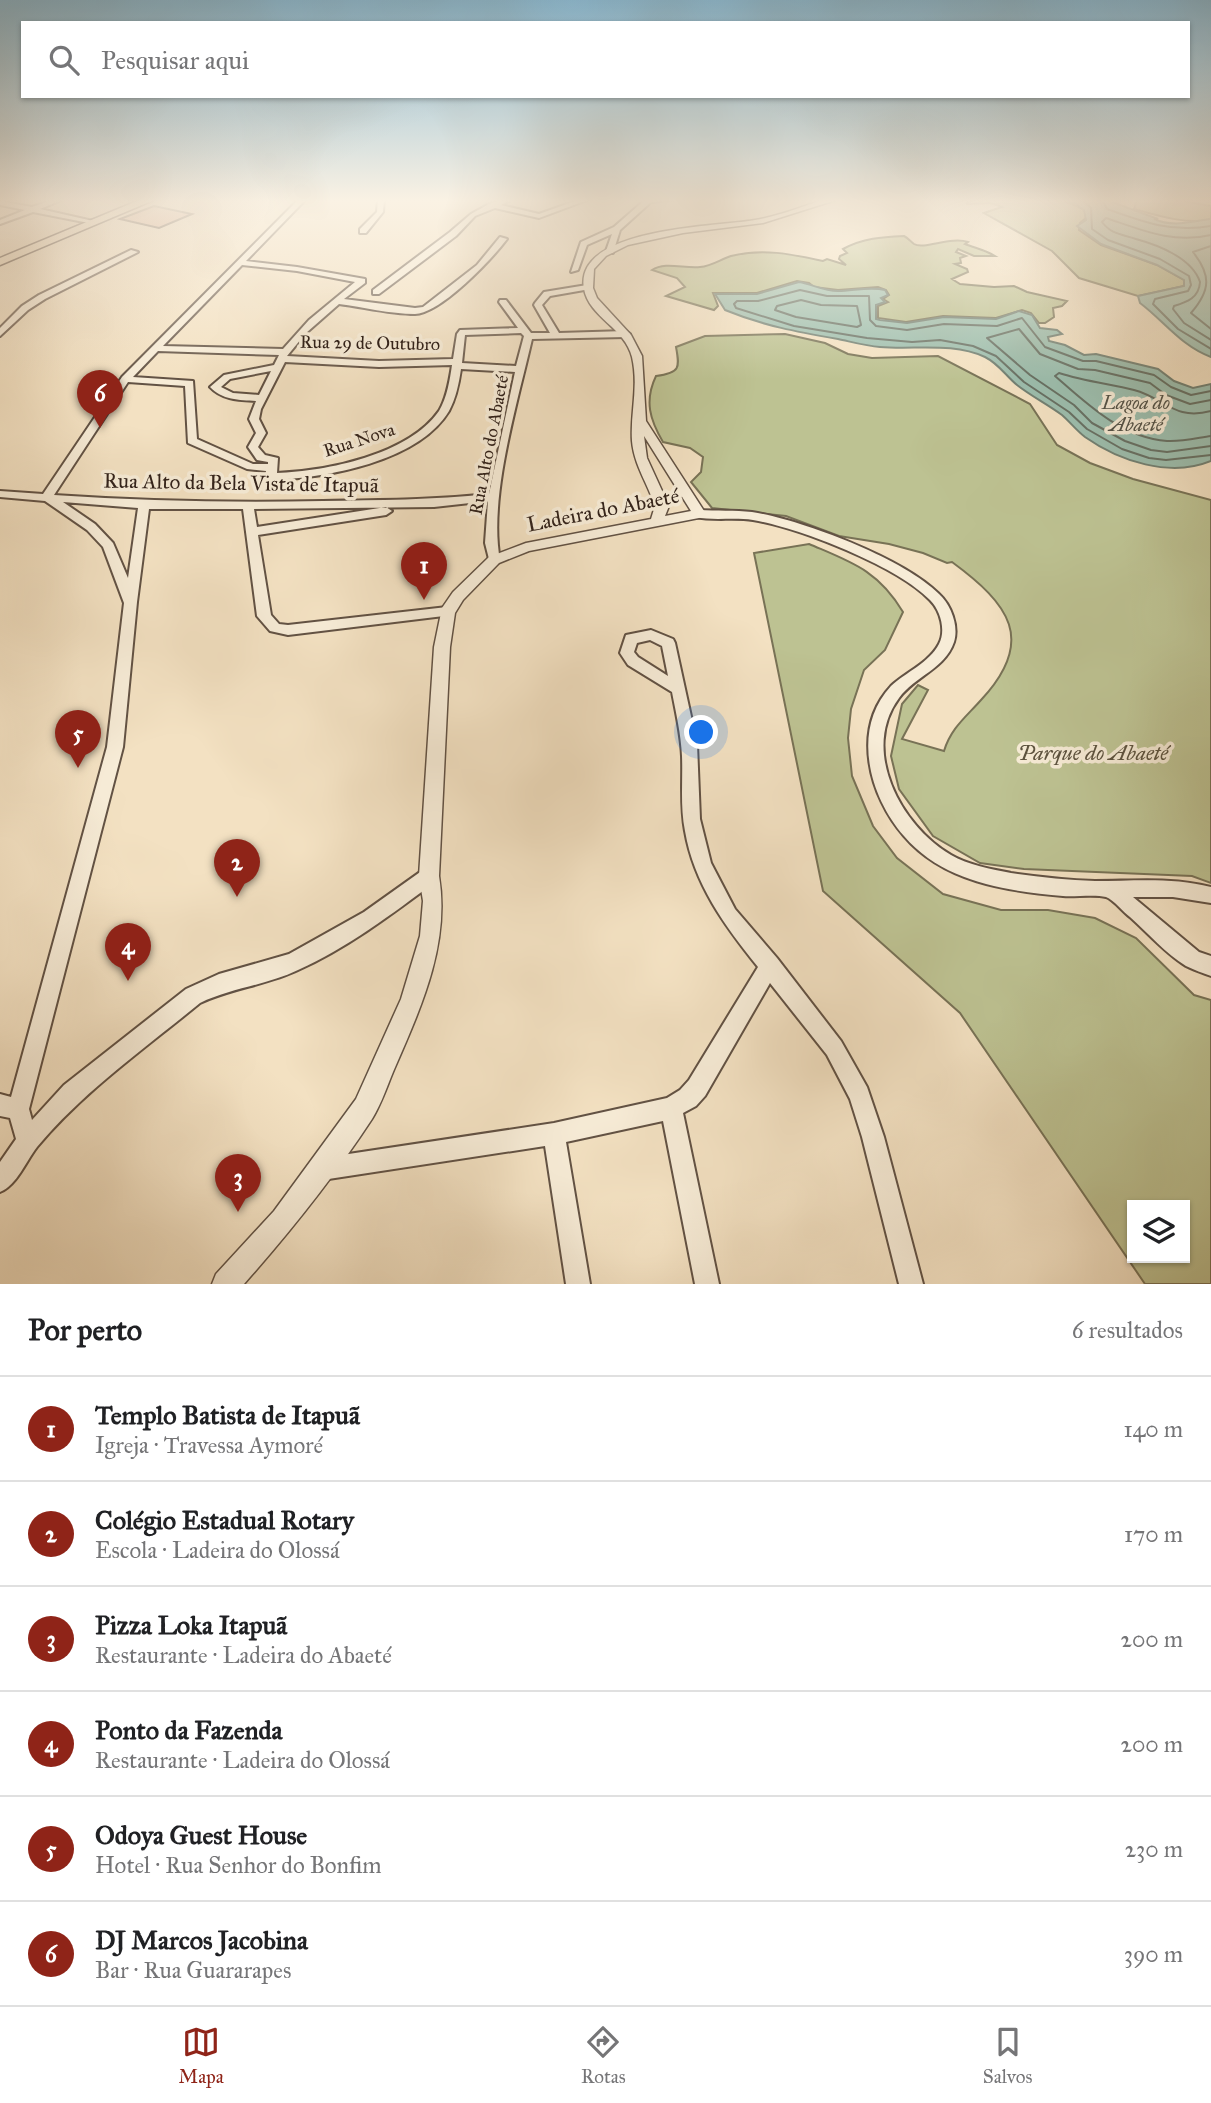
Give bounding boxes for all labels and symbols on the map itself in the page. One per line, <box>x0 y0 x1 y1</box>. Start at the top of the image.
street label: Rua 29 de Outubro <box>300 331 440 355</box>
pin: 6 <box>77 370 123 428</box>
street label: Rua Alto do Abaeté <box>465 373 513 517</box>
water label: Lagoa do Abaeté <box>1101 391 1170 436</box>
street label: Rua Nova <box>321 418 398 462</box>
street label: Rua Alto da Bela Vista de Itapuã <box>103 468 379 498</box>
street label: Ladeira do Abaeté <box>525 482 682 538</box>
pin: 1 <box>401 542 447 600</box>
pin: 5 <box>55 710 101 768</box>
your location <box>684 715 718 749</box>
park label: Parque do Abaeté <box>1018 740 1171 766</box>
pin: 2 <box>214 839 260 897</box>
pin: 4 <box>105 923 151 981</box>
pin: 3 <box>215 1154 261 1212</box>

